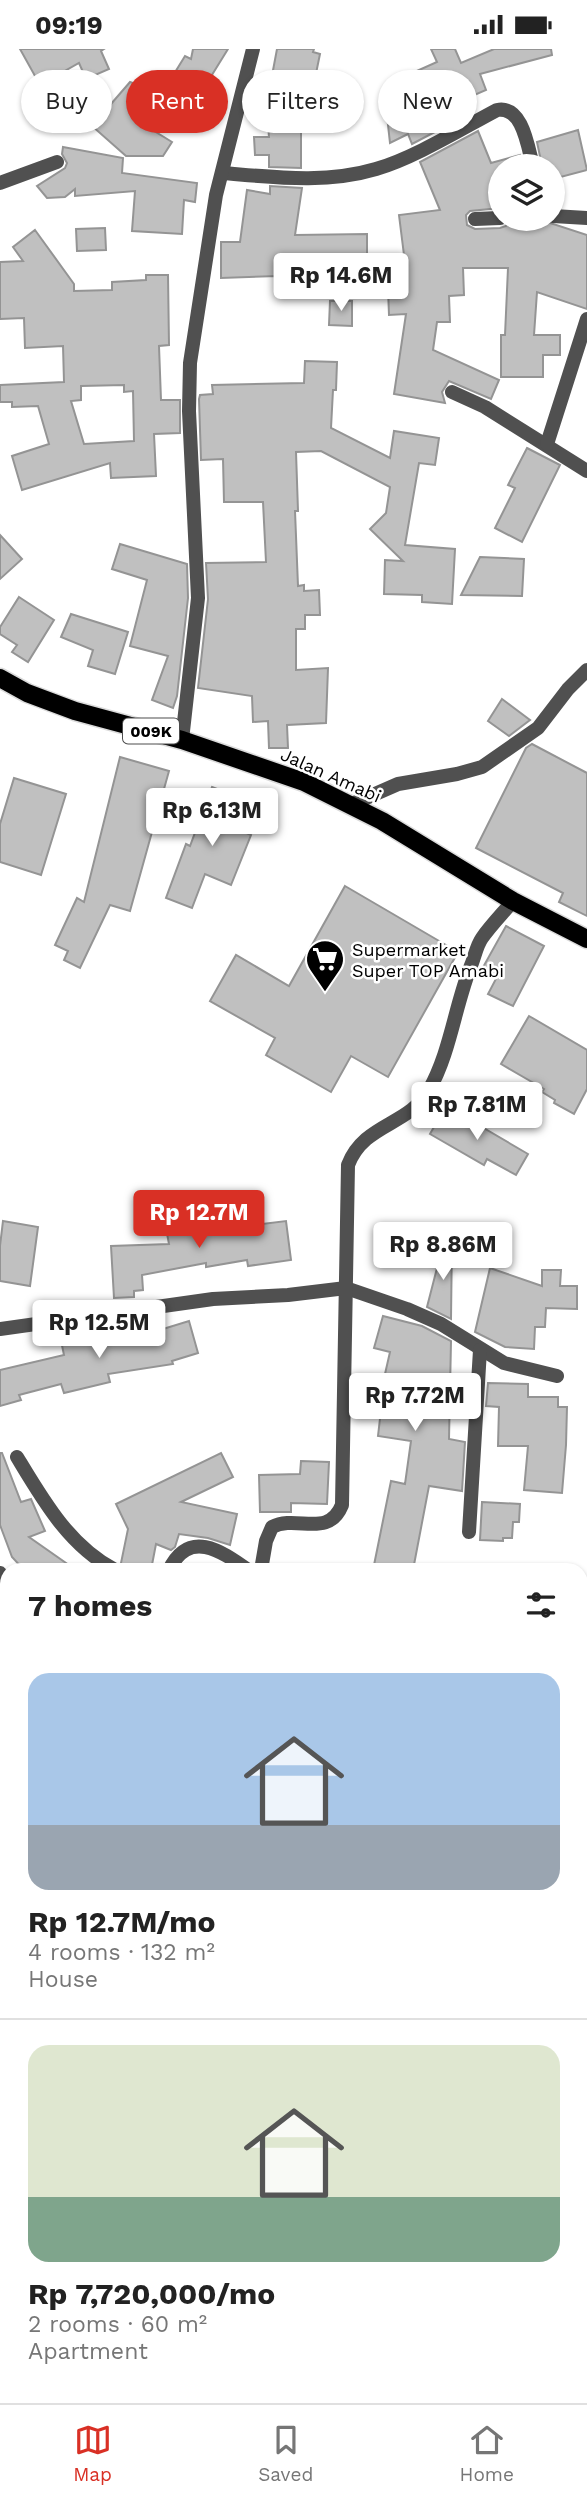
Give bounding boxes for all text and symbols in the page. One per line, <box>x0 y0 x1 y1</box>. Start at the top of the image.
text: 09:19 <box>35 10 103 40</box>
chip: Buy <box>21 70 112 133</box>
chip: Rent <box>126 70 228 133</box>
chip: Filters <box>242 70 364 133</box>
chip: New <box>378 70 477 133</box>
map controls <box>488 154 565 231</box>
button: layers <box>488 154 565 231</box>
pin: Rp 14.6M <box>269 253 413 313</box>
text: Rp 14.6M <box>290 262 392 289</box>
road number: 009K <box>123 719 179 743</box>
street label: Jalan Amabi <box>278 744 384 806</box>
pin: Rp 6.13M <box>140 789 284 848</box>
text: Rp 6.13M <box>162 797 262 824</box>
supermarket icon: Supermarket Super TOP Amabi <box>304 938 346 993</box>
place label: Supermarket Super TOP Amabi <box>352 939 504 981</box>
pin: Rp 7.81M <box>405 1083 549 1142</box>
text: Rp 7.81M <box>427 1091 527 1118</box>
pin: Rp 12.7M <box>127 1191 271 1250</box>
text: Rp 12.7M <box>149 1199 249 1226</box>
pin: Rp 8.86M <box>371 1223 515 1282</box>
text: Rp 8.86M <box>389 1231 497 1258</box>
pin: Rp 12.5M <box>27 1301 171 1360</box>
text: Rp 12.5M <box>48 1309 150 1336</box>
pin: Rp 7.72M <box>343 1373 487 1433</box>
text: Rp 7.72M <box>365 1382 465 1409</box>
icon: filters <box>522 1586 560 1624</box>
text: 7 homes <box>28 1588 152 1623</box>
icon: home <box>231 1718 357 1844</box>
text: Rp 12.7M/mo <box>28 1904 215 1939</box>
text: 4 rooms · 132 m² <box>28 1939 215 1966</box>
text: House <box>28 1966 98 1993</box>
icon: home <box>231 2090 357 2216</box>
text: Rp 7,720,000/mo <box>28 2276 275 2311</box>
text: 2 rooms · 60 m² <box>28 2311 207 2338</box>
text: Apartment <box>28 2338 148 2365</box>
tab: Map <box>73 2421 112 2486</box>
tab: Saved <box>258 2421 313 2486</box>
tab: Home <box>460 2421 514 2486</box>

